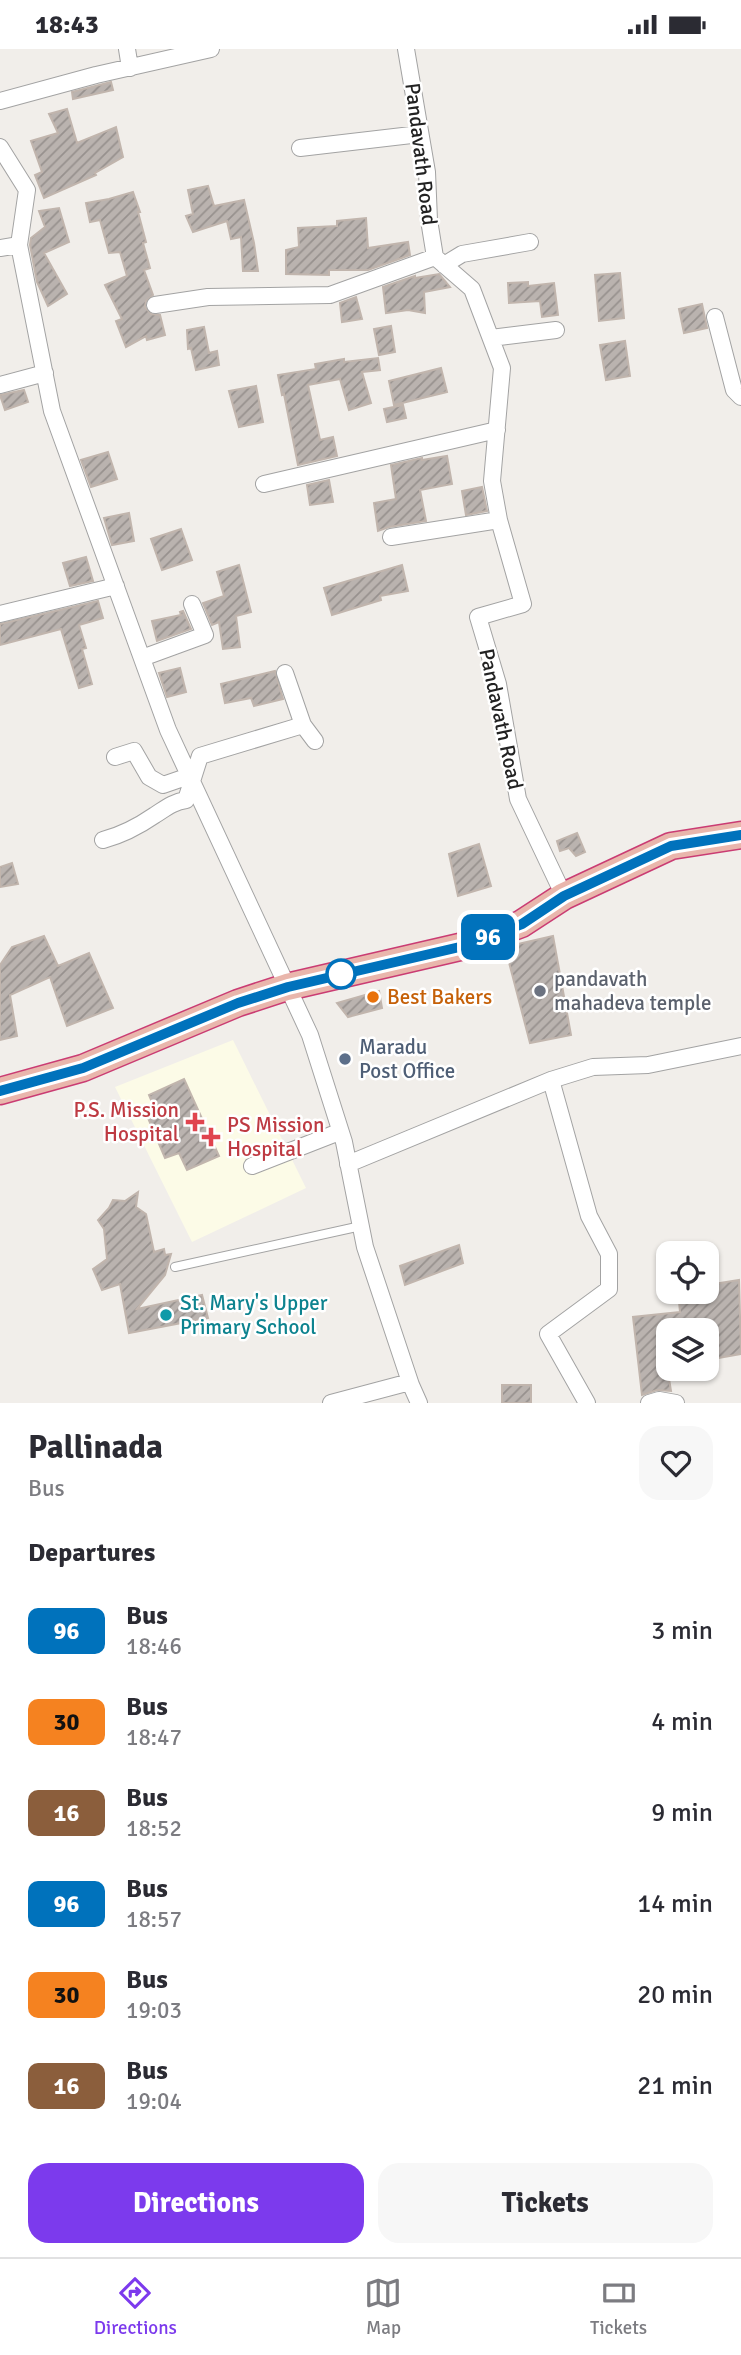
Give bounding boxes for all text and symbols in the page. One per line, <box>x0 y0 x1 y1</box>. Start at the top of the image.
text: 18:43 <box>35 9 99 41</box>
street label: Pandavath Road <box>399 81 443 227</box>
street label: Pandavath Road <box>473 646 529 792</box>
line badge: 96 <box>456 914 520 960</box>
text: 96 <box>475 922 501 952</box>
unlabelled marker <box>326 959 356 989</box>
place label: pandavath mahadeva temple <box>554 966 712 1016</box>
marker: pandavath mahadeva temple <box>532 983 548 999</box>
place label: Best Bakers <box>387 984 492 1010</box>
marker: Best Bakers <box>365 989 381 1005</box>
place label: Maradu Post Office <box>359 1034 455 1084</box>
marker: Maradu Post Office <box>337 1051 353 1067</box>
place label: P.S. Mission Hospital <box>73 1097 179 1147</box>
marker: P.S. Mission Hospital <box>185 1112 205 1132</box>
place label: PS Mission Hospital <box>227 1112 324 1162</box>
marker: PS Mission Hospital <box>201 1127 221 1147</box>
map controls <box>656 1241 719 1381</box>
button: locate <box>656 1241 719 1304</box>
place label: St. Mary's Upper Primary School <box>180 1290 328 1340</box>
marker: St. Mary's Upper Primary School <box>158 1307 174 1323</box>
button: layers <box>656 1318 719 1381</box>
button: heart <box>639 1426 713 1500</box>
text: Pallinada <box>28 1427 163 1468</box>
text: Bus <box>28 1474 65 1503</box>
text: Departures <box>28 1537 155 1569</box>
text: Bus <box>126 1600 168 1632</box>
text: 3 min <box>651 1615 713 1647</box>
text: 96 <box>54 1616 79 1646</box>
text: 18:46 <box>126 1632 182 1661</box>
text: Bus <box>126 1691 168 1723</box>
text: 4 min <box>651 1706 713 1738</box>
text: 30 <box>54 1707 79 1737</box>
text: 18:47 <box>126 1723 182 1752</box>
text: Bus <box>126 1782 168 1814</box>
text: 9 min <box>651 1797 713 1829</box>
text: 16 <box>54 1798 79 1828</box>
text: 18:52 <box>126 1814 182 1843</box>
text: Bus <box>126 1873 168 1905</box>
text: 14 min <box>637 1888 713 1920</box>
text: 96 <box>54 1889 79 1919</box>
text: 18:57 <box>126 1905 182 1934</box>
text: Bus <box>126 1964 168 1996</box>
text: 20 min <box>637 1979 713 2011</box>
text: 30 <box>54 1980 79 2010</box>
text: 19:03 <box>126 1996 182 2025</box>
text: Bus <box>126 2055 168 2087</box>
text: 21 min <box>637 2070 713 2102</box>
text: 16 <box>54 2071 79 2101</box>
text: 19:04 <box>126 2087 182 2116</box>
button: Directions <box>28 2163 364 2243</box>
button: Tickets <box>378 2163 713 2243</box>
tab: Directions <box>94 2274 177 2340</box>
tab: Map <box>364 2274 402 2340</box>
tab: Tickets <box>590 2274 647 2340</box>

